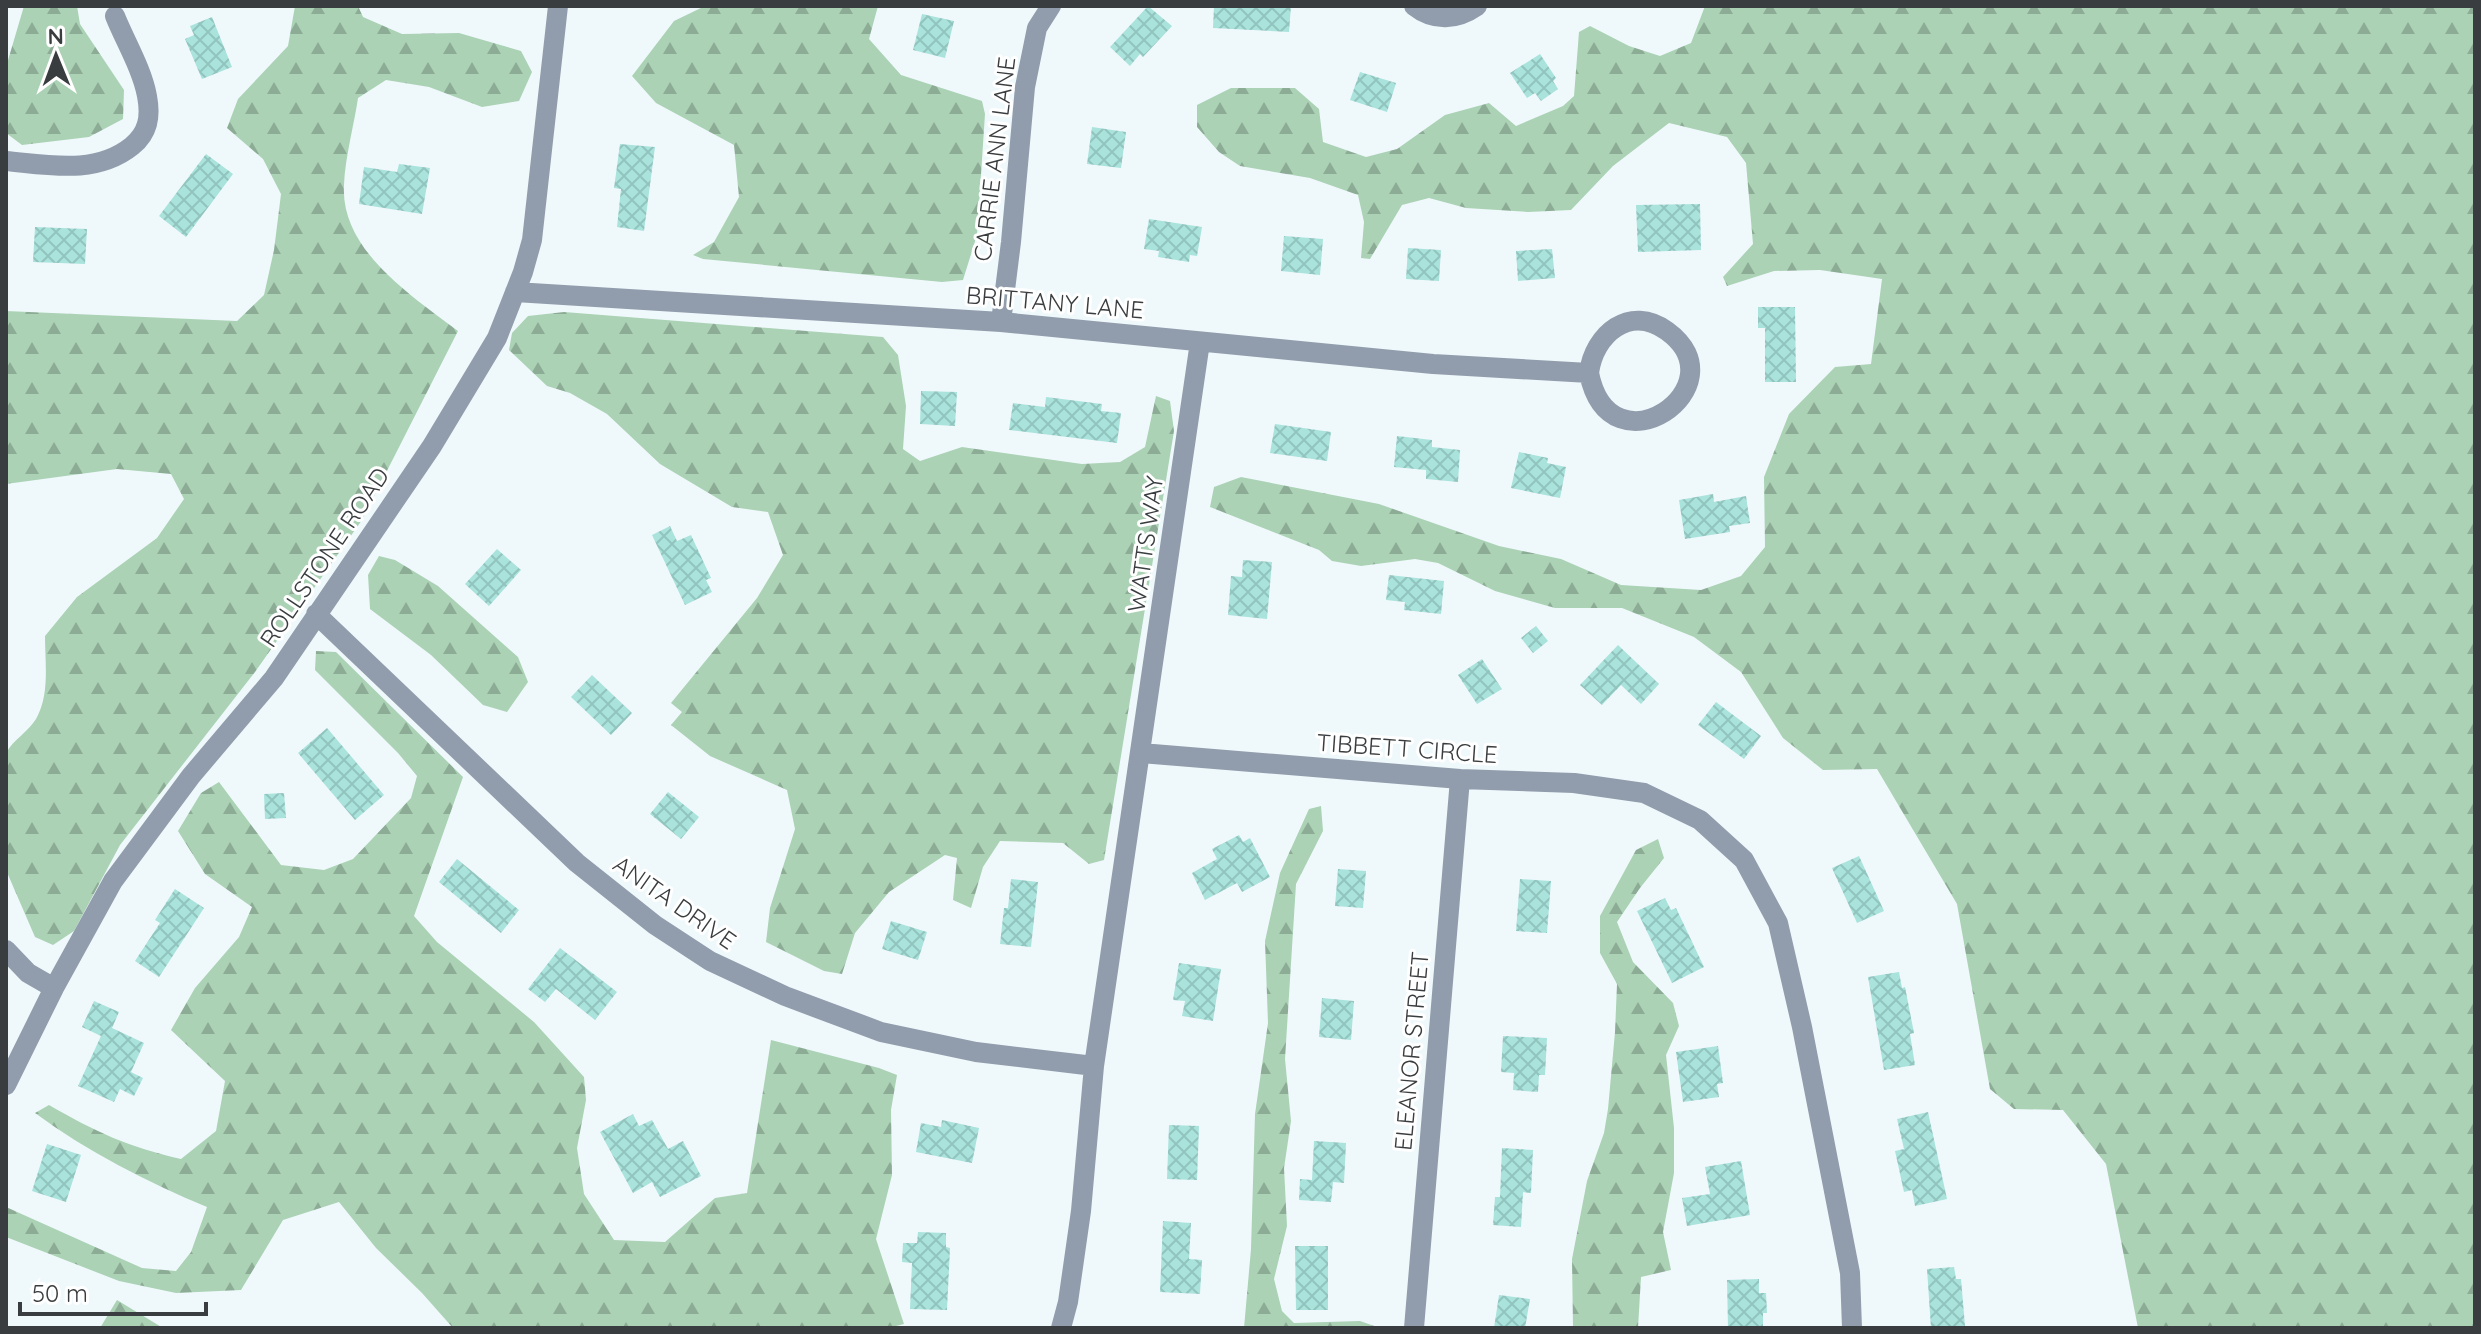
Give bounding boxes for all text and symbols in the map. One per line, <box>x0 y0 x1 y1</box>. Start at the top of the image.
north arrow <box>16 16 96 96</box>
text: N <box>47 22 64 50</box>
street label: CARRIE ANN LANE <box>967 55 1021 263</box>
street label: BRITTANY LANE <box>965 279 1145 325</box>
street label: ROLLSTONE ROAD <box>253 461 395 653</box>
street label: WATTS WAY <box>1121 474 1169 614</box>
street label: TIBBETT CIRCLE <box>1316 727 1498 769</box>
street label: ANITA DRIVE <box>608 849 742 955</box>
street label: ELEANOR STREET <box>1387 950 1435 1152</box>
scale bar <box>20 1266 206 1316</box>
text: 50 m <box>32 1278 88 1308</box>

